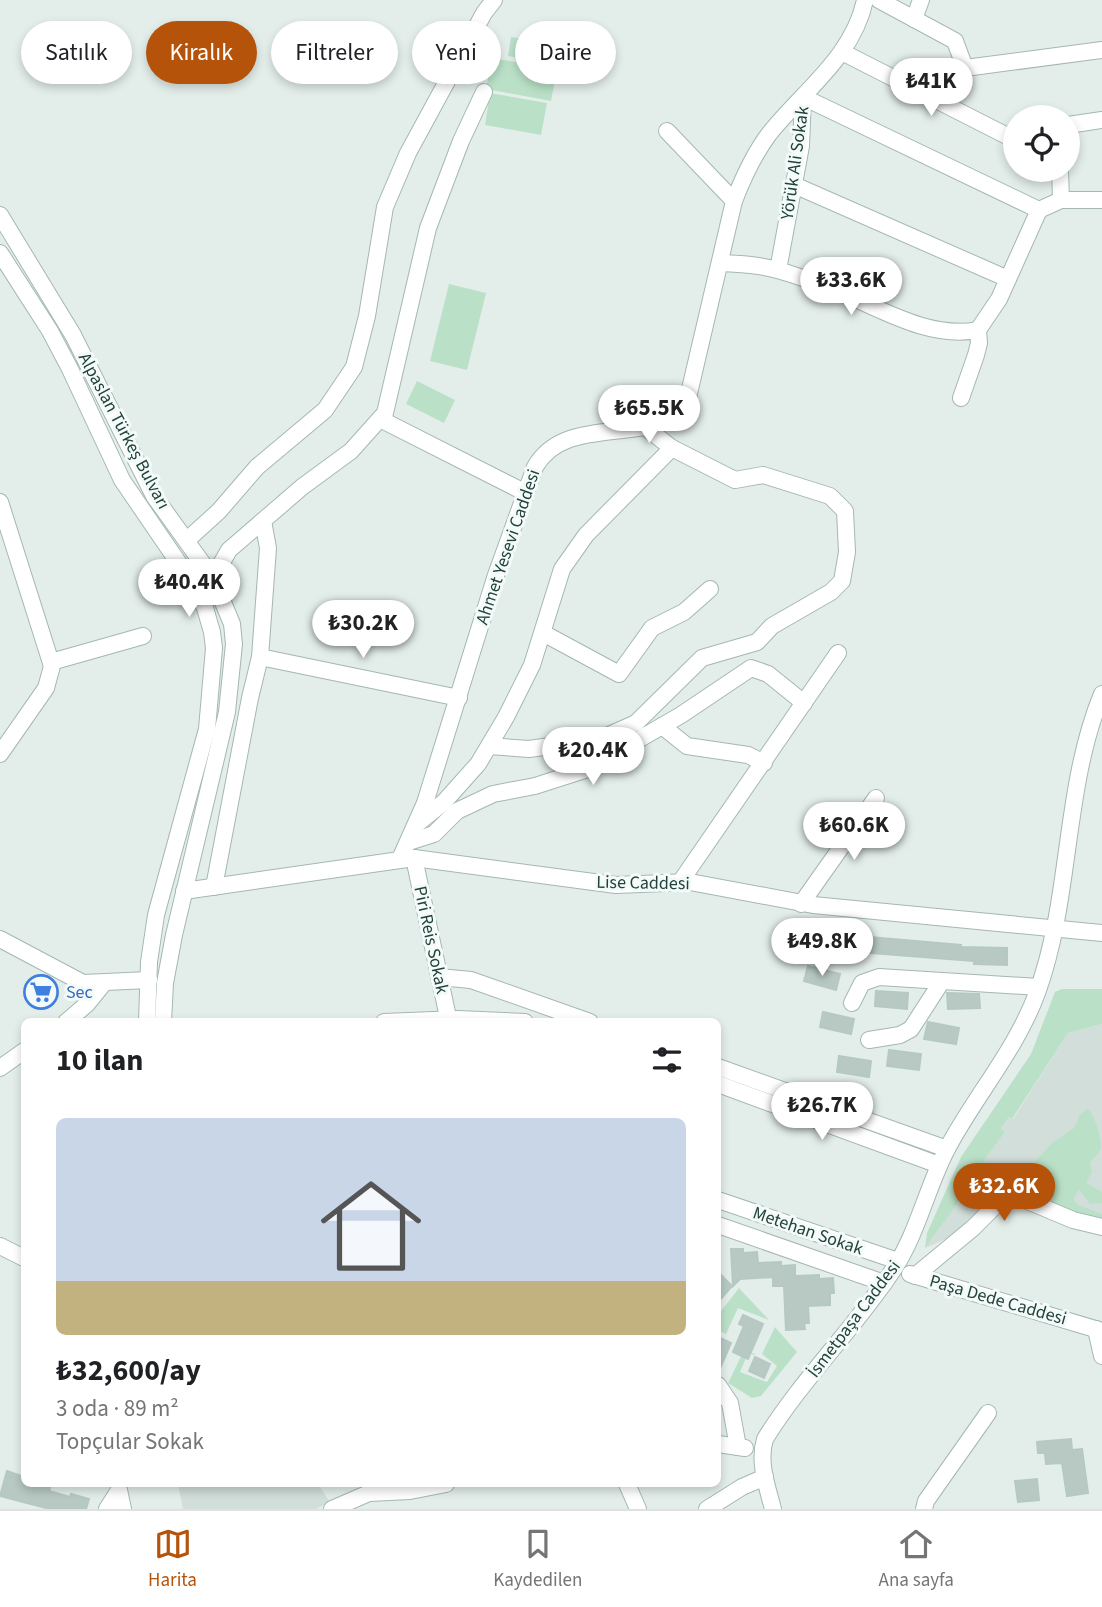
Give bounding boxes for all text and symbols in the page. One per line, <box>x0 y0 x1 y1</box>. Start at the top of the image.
chip: Satılık <box>21 21 132 84</box>
chip: Kiralık <box>146 21 257 84</box>
chip: Filtreler <box>271 21 398 84</box>
chip: Yeni <box>412 21 501 84</box>
chip: Daire <box>515 21 616 84</box>
pin: ₺41K <box>890 58 972 118</box>
text: ₺41K <box>906 64 956 97</box>
street label: Yörük Ali Sokak <box>775 104 815 222</box>
map controls <box>1003 105 1080 182</box>
button: locate <box>1003 105 1080 182</box>
pin: ₺33.6K <box>794 258 908 317</box>
text: ₺33.6K <box>816 263 886 296</box>
street label: Alpaslan Türkeş Bulvarı <box>72 348 176 514</box>
pin: ₺65.5K <box>592 386 706 445</box>
text: ₺65.5K <box>614 391 684 424</box>
street label: Ahmet Yesevi Caddesi <box>470 466 546 628</box>
pin: ₺40.4K <box>132 560 246 619</box>
text: ₺40.4K <box>154 565 224 598</box>
pin: ₺30.2K <box>306 600 420 660</box>
text: ₺30.2K <box>328 606 398 639</box>
pin: ₺20.4K <box>536 728 650 787</box>
text: ₺20.4K <box>558 733 628 766</box>
pin: ₺60.6K <box>797 802 911 862</box>
text: ₺60.6K <box>819 808 889 841</box>
street label: Lise Caddesi <box>596 870 690 896</box>
street label: Piri Reis Sokak <box>407 884 455 996</box>
pin: ₺49.8K <box>765 918 879 978</box>
text: ₺49.8K <box>787 924 857 957</box>
supermarket icon: Sec <box>22 973 60 1011</box>
place label: Sec <box>66 980 93 1005</box>
text: 10 ilan <box>56 1039 144 1082</box>
icon: filters <box>648 1041 686 1079</box>
pin: ₺26.7K <box>765 1082 879 1142</box>
text: ₺26.7K <box>787 1088 857 1121</box>
icon: home <box>308 1163 434 1289</box>
pin: ₺32.6K <box>947 1164 1061 1223</box>
text: ₺32.6K <box>969 1169 1039 1202</box>
street label: Metehan Sokak <box>750 1200 867 1262</box>
street label: İsmetpaşa Caddesi <box>801 1255 907 1383</box>
street label: Paşa Dede Caddesi <box>927 1268 1069 1332</box>
text: ₺32,600/ay <box>56 1349 201 1392</box>
text: 3 oda · 89 m² <box>56 1392 179 1425</box>
text: Topçular Sokak <box>56 1425 204 1458</box>
tab: Harita <box>148 1525 197 1594</box>
tab: Kaydedilen <box>493 1525 582 1594</box>
tab: Ana sayfa <box>879 1525 954 1594</box>

